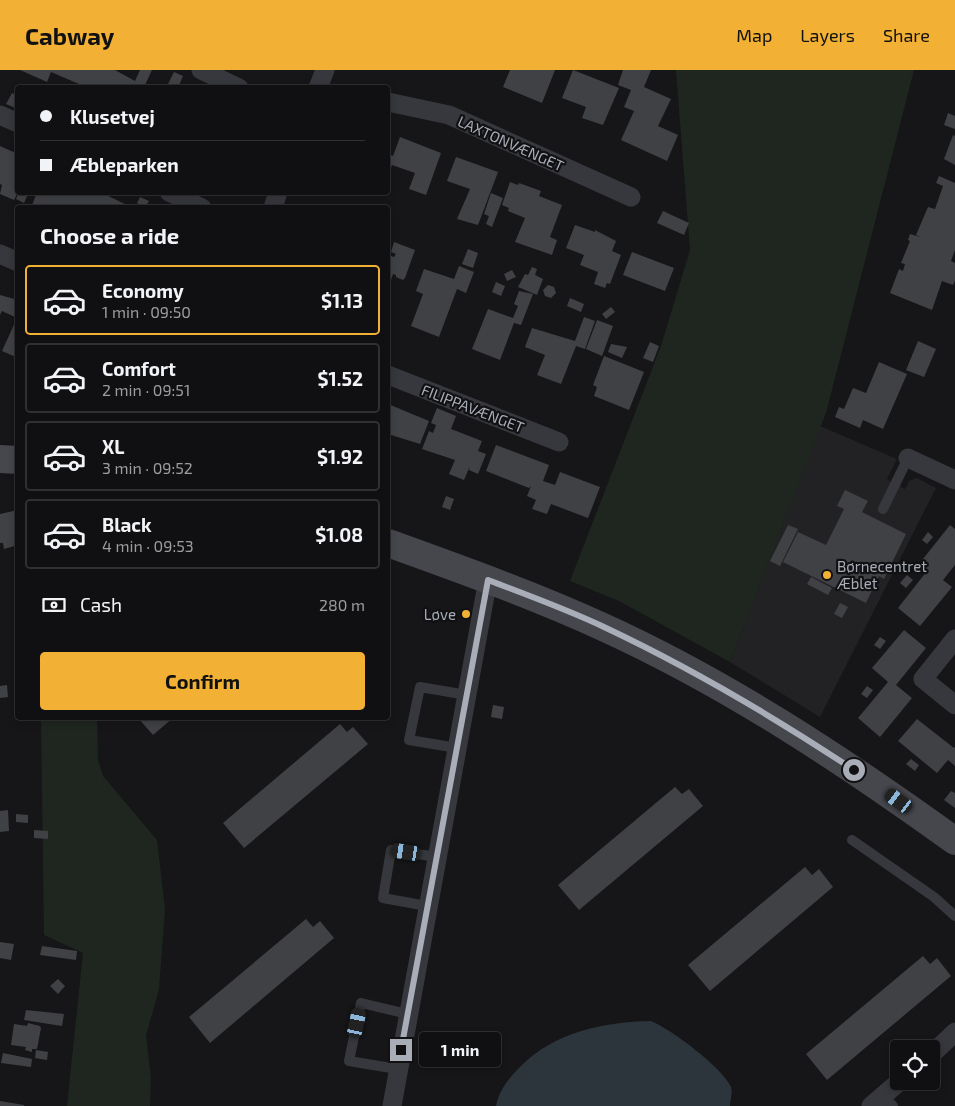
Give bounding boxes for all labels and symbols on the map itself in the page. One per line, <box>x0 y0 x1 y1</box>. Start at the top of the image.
street label: LAXTONVÆNGET <box>455 112 567 175</box>
street label: FILIPPAVÆNGET <box>419 380 527 436</box>
place label: Børnecentret Æblet <box>836 557 927 592</box>
marker: Børnecentret Æblet <box>821 569 833 581</box>
place label: Løve <box>424 605 456 623</box>
marker: Løve <box>460 608 472 620</box>
route start <box>843 759 865 781</box>
car <box>882 786 915 816</box>
car <box>390 842 421 862</box>
car <box>346 1007 367 1039</box>
callout: 1 min <box>418 1032 501 1068</box>
route end <box>390 1039 412 1061</box>

